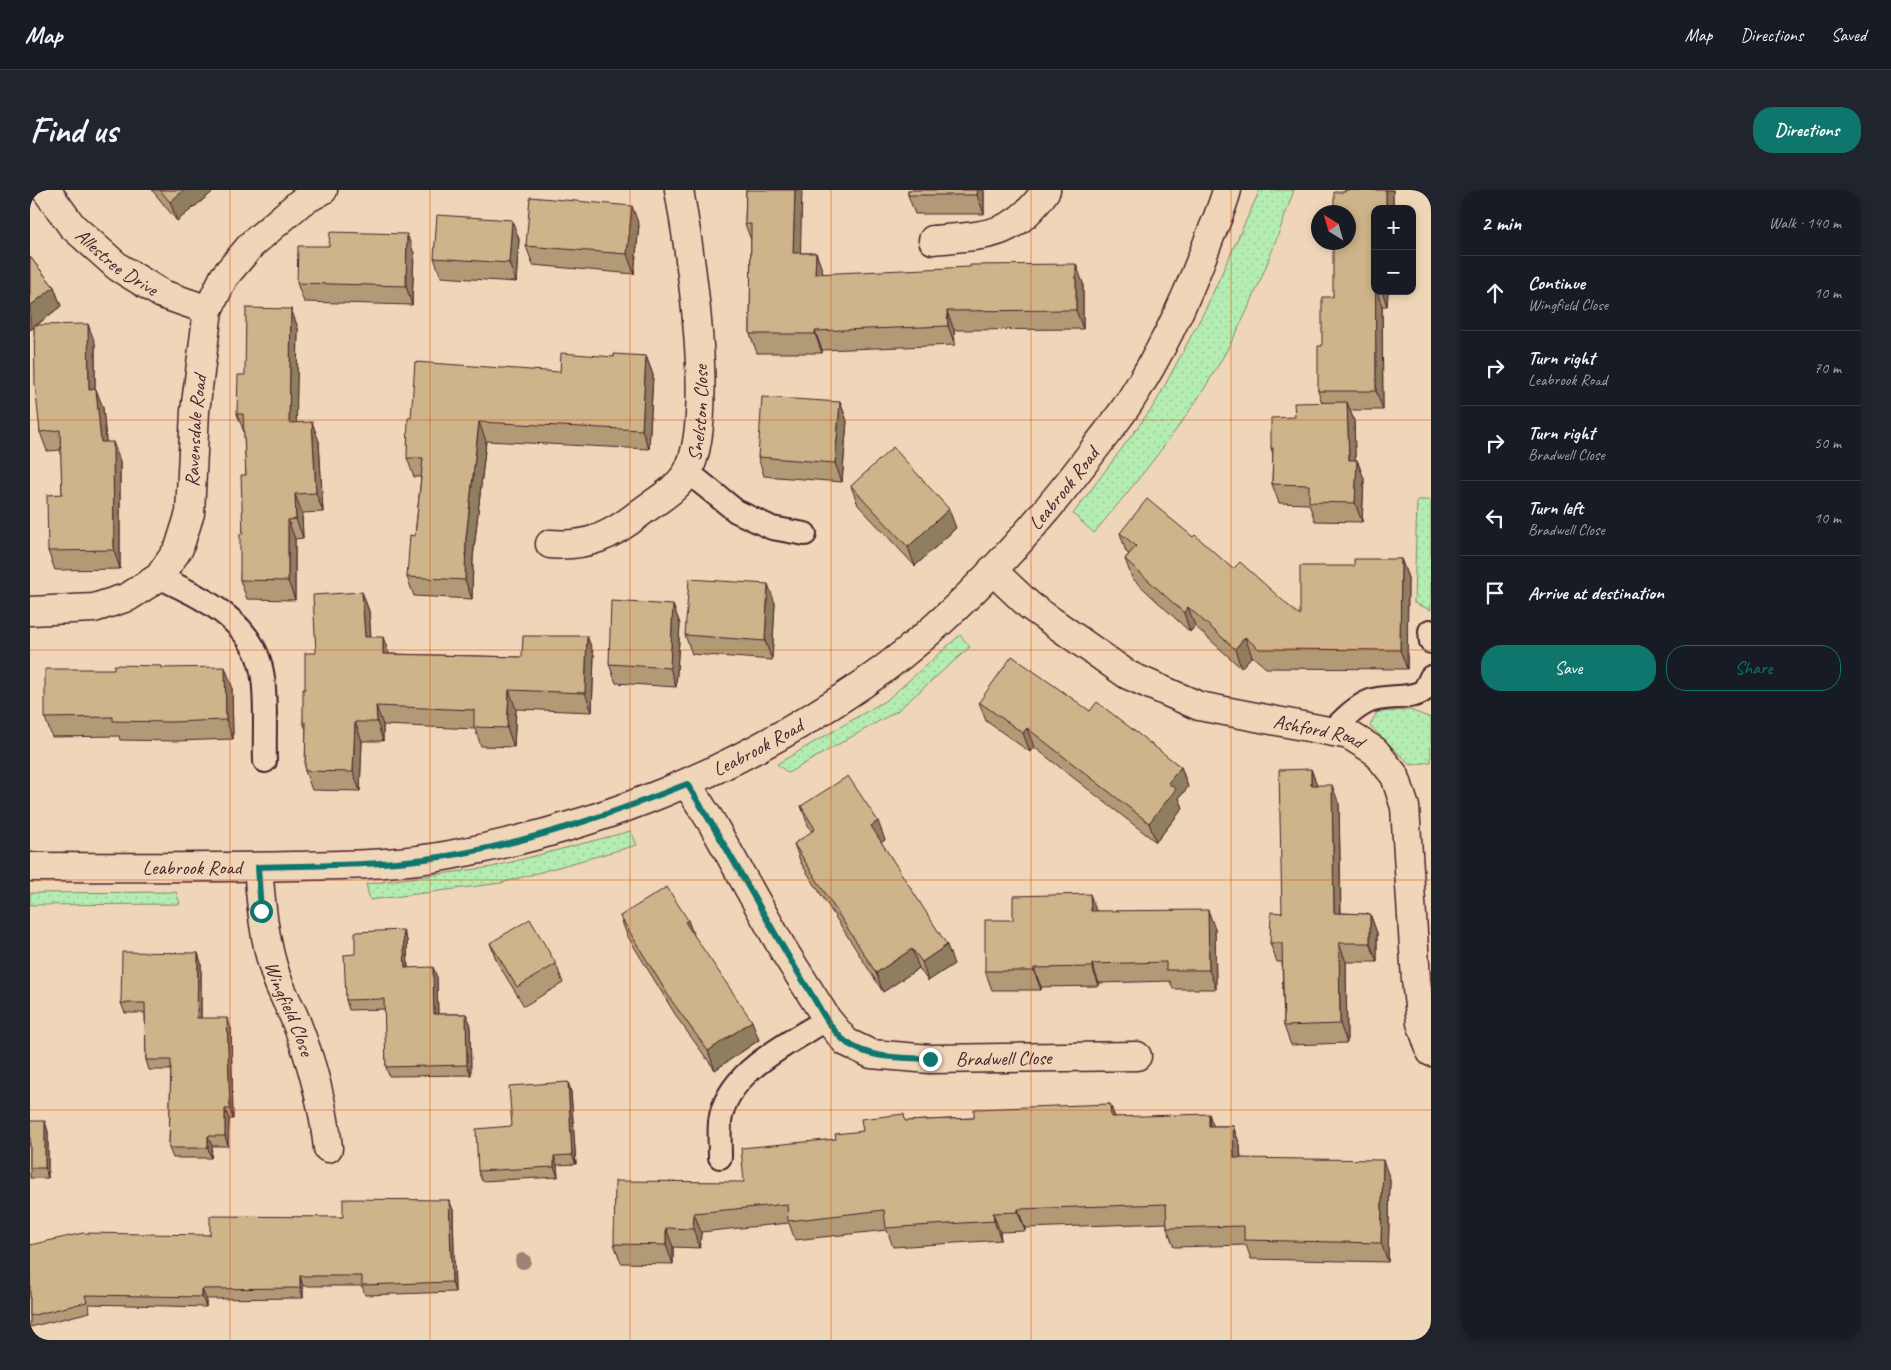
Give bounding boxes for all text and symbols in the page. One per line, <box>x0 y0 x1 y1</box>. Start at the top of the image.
text: Map <box>25 20 62 50</box>
text: Map <box>1685 24 1712 46</box>
text: Directions <box>1740 24 1803 46</box>
text: Saved <box>1831 24 1866 46</box>
button: Directions <box>1753 107 1861 153</box>
text: Find us <box>30 108 117 153</box>
north arrow <box>1311 205 1356 250</box>
map controls <box>1371 205 1416 295</box>
button: + <box>1371 205 1416 250</box>
text: 2 min <box>1481 210 1521 236</box>
text: Walk · 140 m <box>1769 213 1841 233</box>
street label: Allestree Drive <box>70 223 164 302</box>
button: − <box>1371 250 1416 295</box>
text: Continue <box>1528 271 1585 295</box>
icon: ahead <box>1481 279 1509 307</box>
text: 10 m <box>1814 283 1841 303</box>
text: Wingfield Close <box>1528 295 1608 315</box>
text: Turn right <box>1528 346 1595 370</box>
icon: right <box>1481 354 1509 382</box>
text: 70 m <box>1814 358 1841 378</box>
street label: Snelston Close <box>681 363 714 464</box>
street label: Ravensdale Road <box>179 370 213 487</box>
text: Leabrook Road <box>1528 370 1607 390</box>
text: Turn right <box>1528 421 1595 445</box>
icon: right <box>1481 429 1509 457</box>
text: 50 m <box>1814 433 1841 453</box>
street label: Leabrook Road <box>1023 440 1106 535</box>
text: Bradwell Close <box>1528 445 1605 465</box>
text: Turn left <box>1528 496 1583 520</box>
icon: left <box>1481 504 1509 532</box>
text: 10 m <box>1814 508 1841 528</box>
text: Bradwell Close <box>1528 520 1605 540</box>
icon: arrive <box>1481 579 1509 607</box>
text: Arrive at destination <box>1528 581 1664 605</box>
button: Save <box>1481 645 1656 691</box>
button: Share <box>1666 645 1841 691</box>
street label: Ashford Road <box>1271 709 1371 756</box>
street label: Leabrook Road <box>709 712 810 782</box>
street label: Leabrook Road <box>143 855 245 880</box>
route start <box>250 900 273 923</box>
street label: Wingfield Close <box>259 958 320 1060</box>
street label: Bradwell Close <box>955 1045 1053 1072</box>
route end <box>919 1048 942 1071</box>

